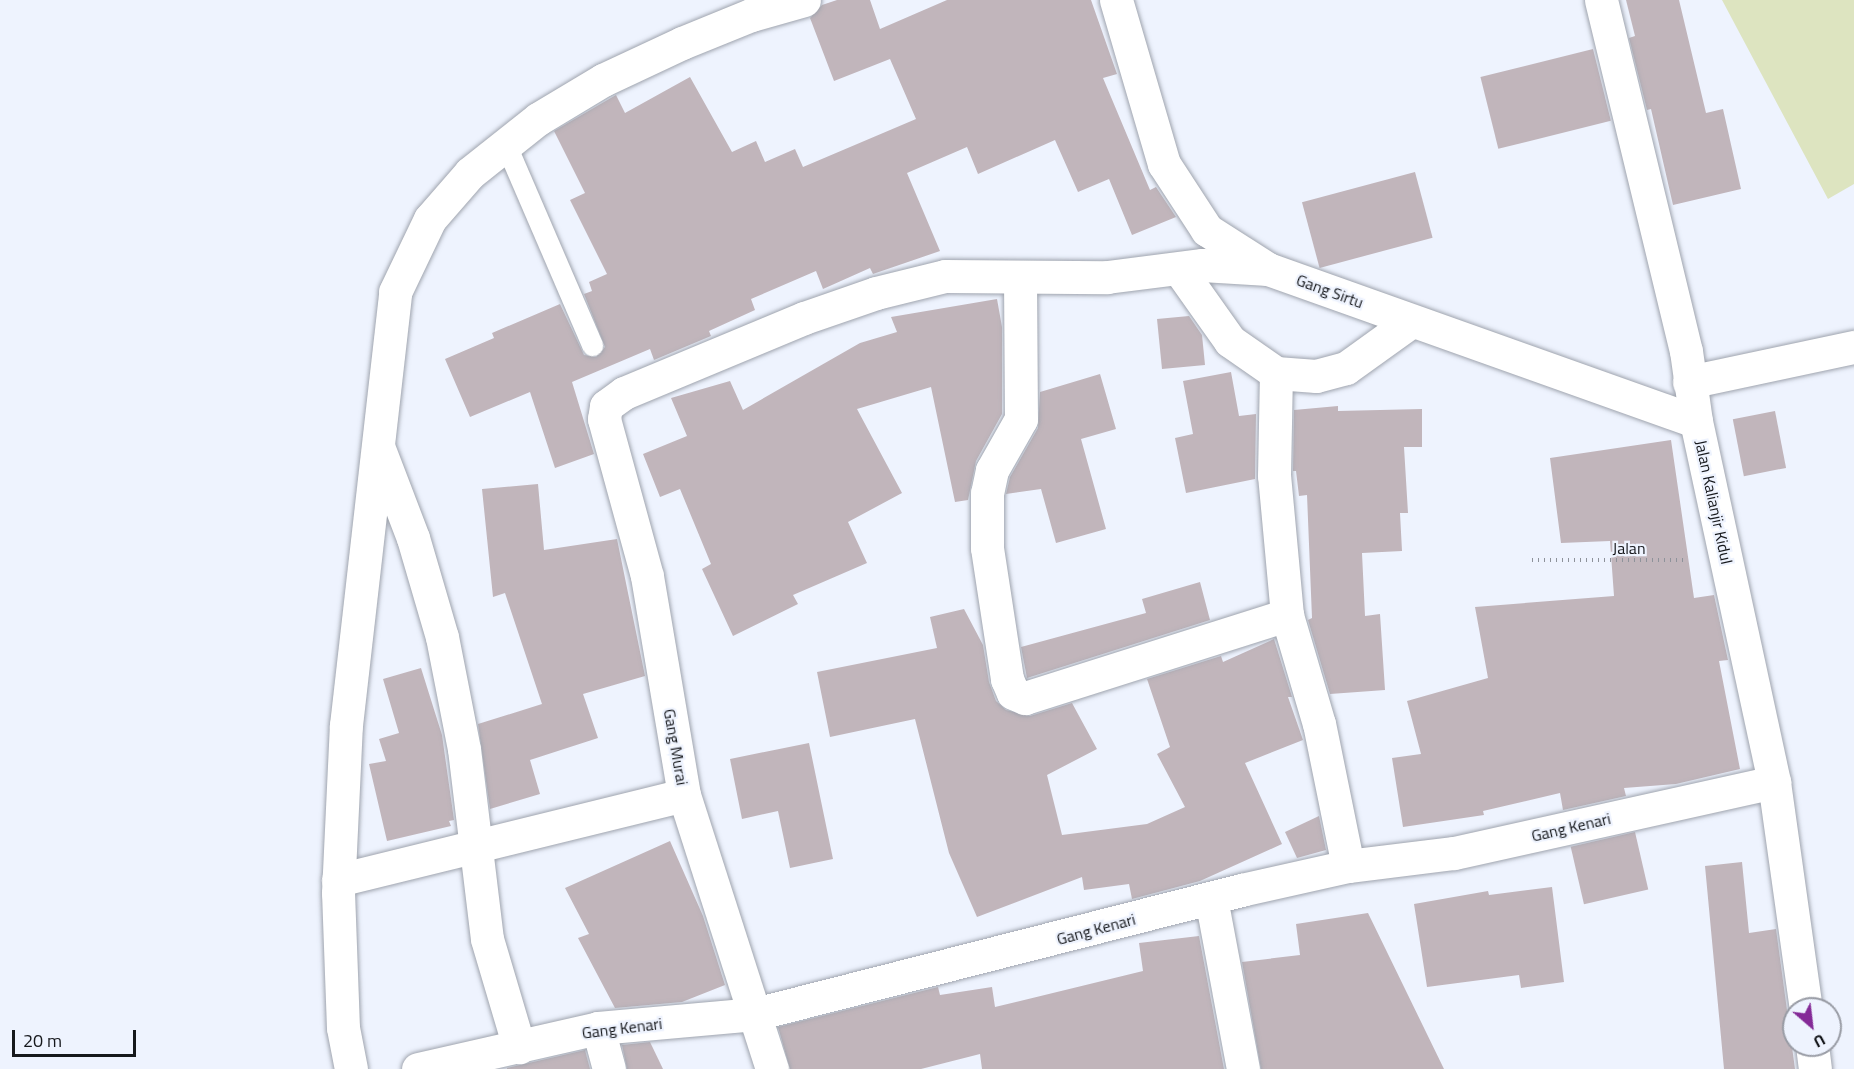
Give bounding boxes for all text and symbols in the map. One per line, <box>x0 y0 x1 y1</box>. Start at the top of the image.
street label: Gang Sirtu <box>1294 270 1366 312</box>
street label: Jalan Kalianjir Kidul <box>1691 438 1737 566</box>
street label: Jalan <box>1613 538 1645 558</box>
street label: Gang Murai <box>660 707 692 787</box>
street label: Gang Kenari <box>1529 809 1613 845</box>
street label: Gang Kenari <box>1054 909 1138 949</box>
north arrow <box>1782 997 1842 1057</box>
street label: Gang Kenari <box>581 1014 663 1042</box>
scale bar <box>15 1018 140 1056</box>
text: 20 m <box>23 1027 62 1054</box>
text: U <box>1809 1028 1830 1054</box>

